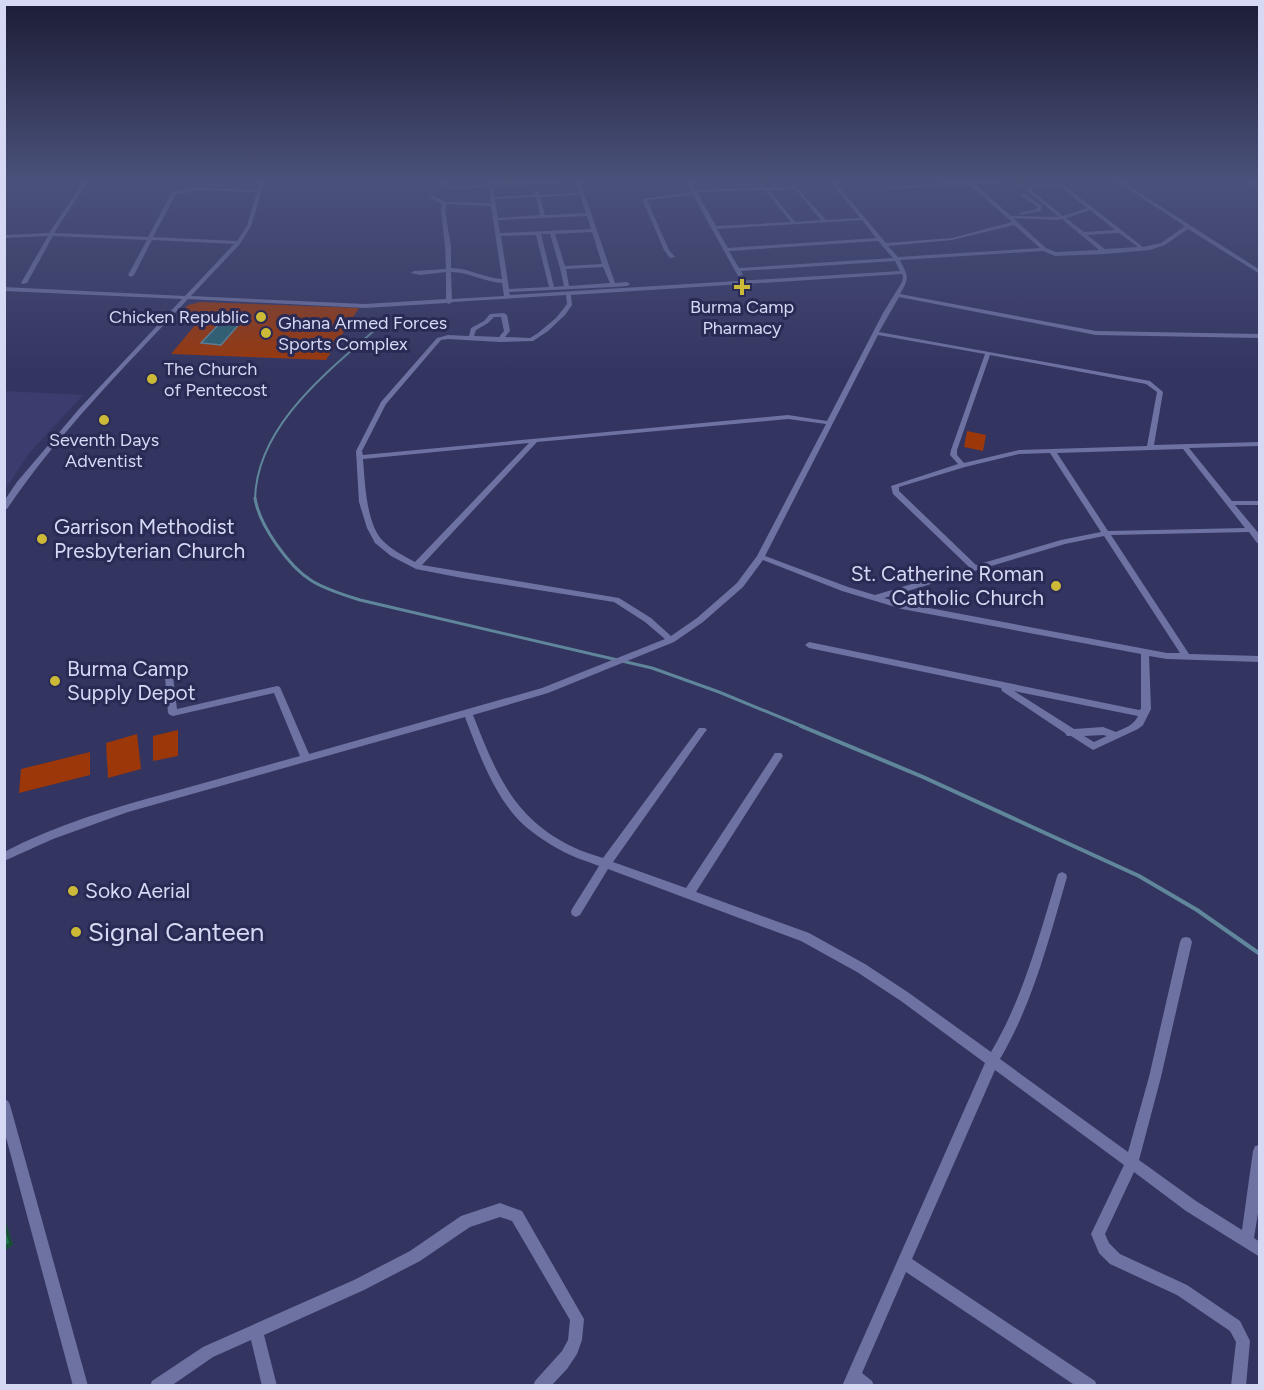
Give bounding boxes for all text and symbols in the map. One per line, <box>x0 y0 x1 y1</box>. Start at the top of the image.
marker: Burma Camp Pharmacy <box>735 280 749 294</box>
place label: Burma Camp Pharmacy <box>690 296 794 339</box>
place label: Chicken Republic <box>109 306 249 328</box>
marker: Chicken Republic <box>254 310 268 324</box>
place label: Ghana Armed Forces Sports Complex <box>278 312 447 355</box>
marker: Ghana Armed Forces Sports Complex <box>259 326 273 340</box>
place label: The Church of Pentecost <box>164 358 268 401</box>
marker: The Church of Pentecost <box>145 372 159 386</box>
marker: Seventh Days Adventist <box>97 413 111 427</box>
place label: Seventh Days Adventist <box>49 429 159 472</box>
place label: Garrison Methodist Presbyterian Church <box>54 514 245 563</box>
marker: Garrison Methodist Presbyterian Church <box>35 532 49 546</box>
place label: St. Catherine Roman Catholic Church <box>851 561 1044 610</box>
marker: St. Catherine Roman Catholic Church <box>1049 579 1063 593</box>
place label: Burma Camp Supply Depot <box>67 656 196 705</box>
marker: Burma Camp Supply Depot <box>48 674 62 688</box>
place label: Soko Aerial <box>85 878 190 903</box>
marker: Soko Aerial <box>66 884 80 898</box>
place label: Signal Canteen <box>88 916 264 948</box>
marker: Signal Canteen <box>69 925 83 939</box>

